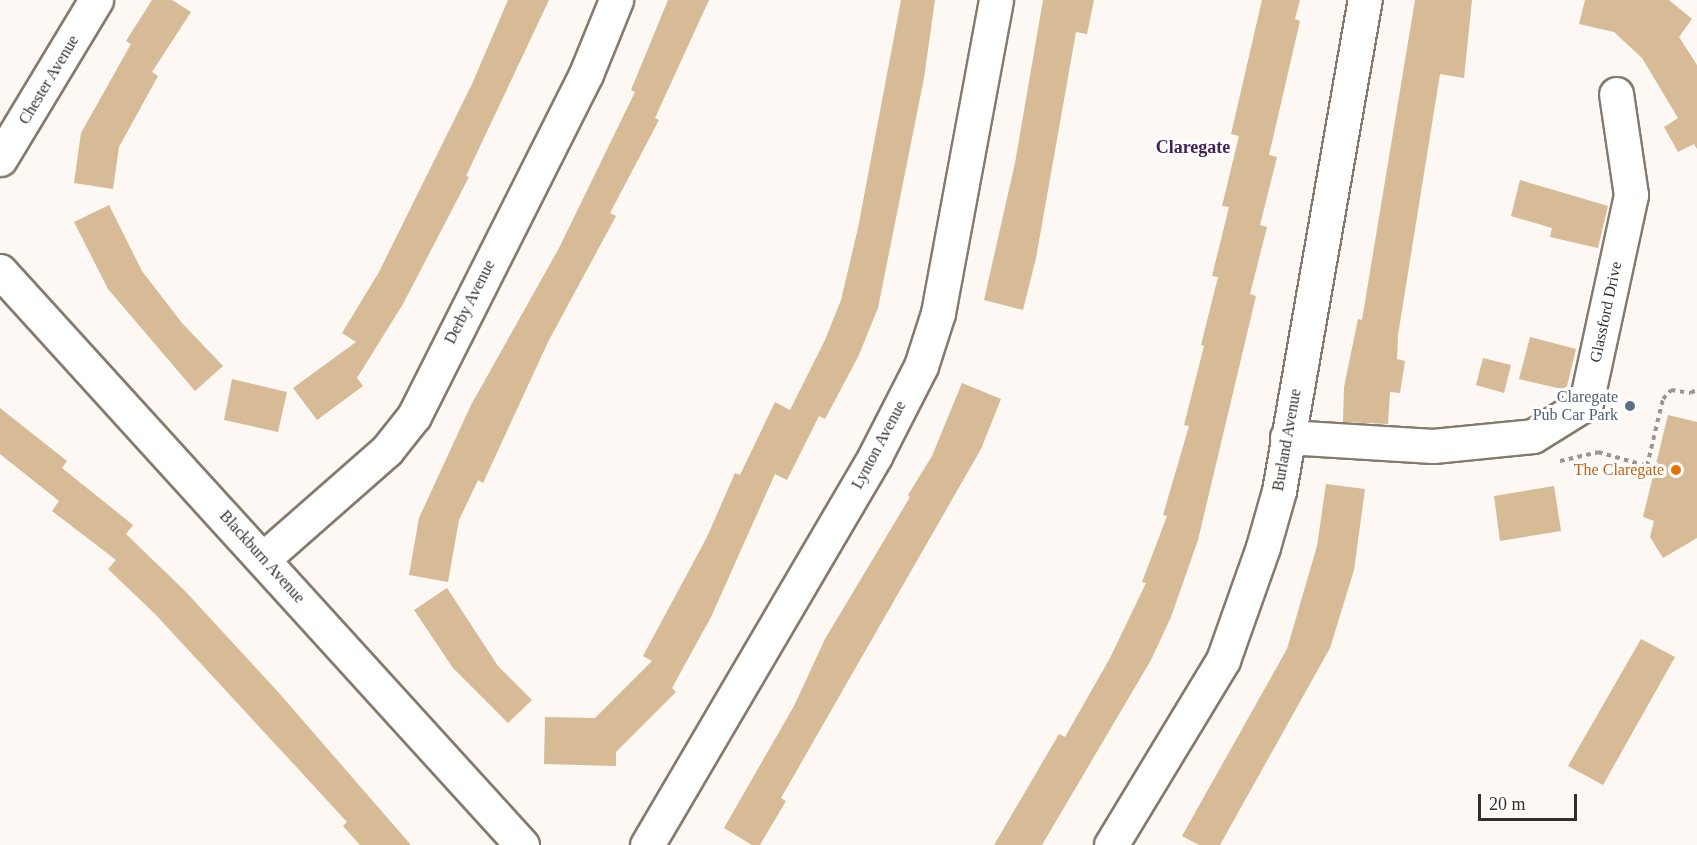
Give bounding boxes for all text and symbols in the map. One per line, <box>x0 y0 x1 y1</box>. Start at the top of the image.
street label: Chester Avenue <box>15 32 83 128</box>
district label: Claregate <box>1156 136 1230 158</box>
street label: Derby Avenue <box>440 256 500 348</box>
street label: Glassford Drive <box>1586 260 1626 364</box>
street label: Burland Avenue <box>1269 387 1305 493</box>
place label: Claregate Pub Car Park <box>1533 387 1618 425</box>
street label: Lynton Avenue <box>848 397 910 493</box>
marker: Claregate Pub Car Park <box>1623 399 1637 413</box>
place label: The Claregate <box>1574 460 1664 480</box>
marker: The Claregate <box>1669 463 1683 477</box>
street label: Blackburn Avenue <box>215 506 309 608</box>
scale bar <box>1481 782 1580 820</box>
text: 20 m <box>1489 794 1526 814</box>

